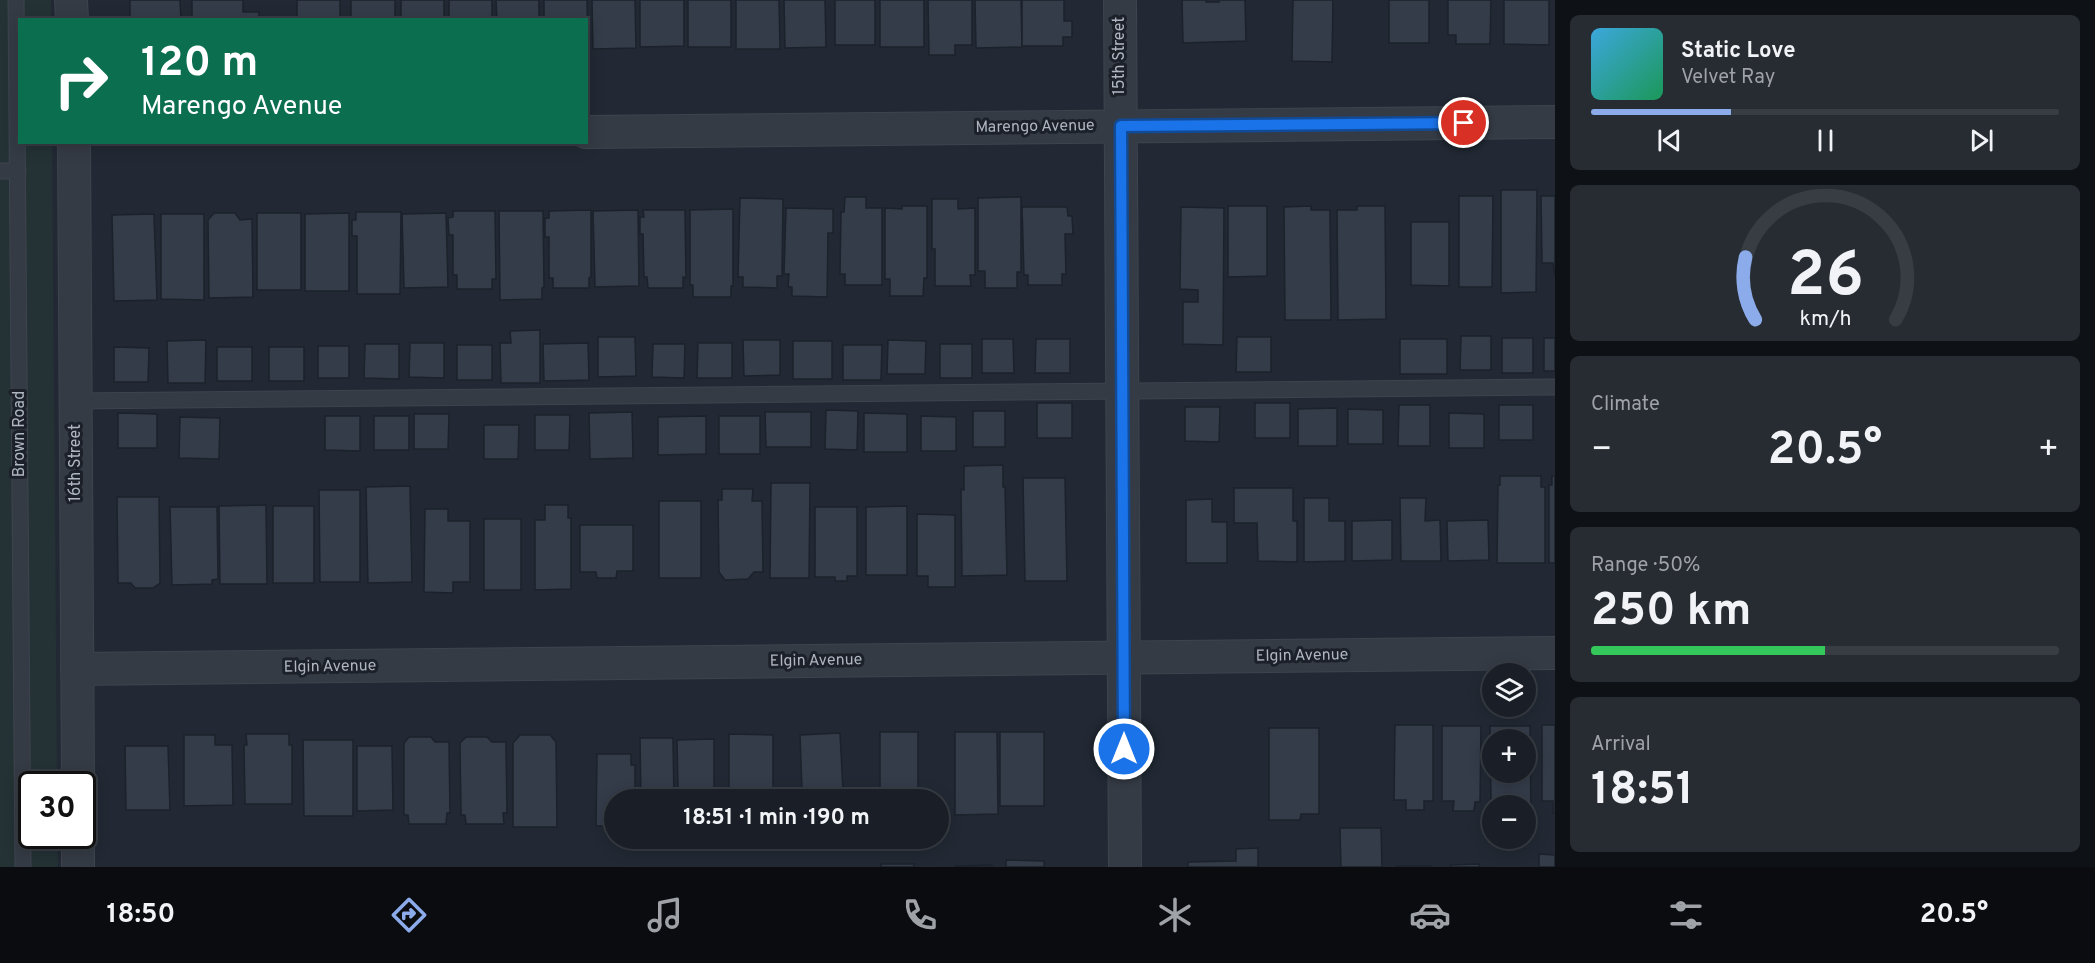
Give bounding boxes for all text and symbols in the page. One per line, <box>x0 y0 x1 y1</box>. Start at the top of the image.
street label: 15th Street <box>1110 17 1130 95</box>
text: 120 m <box>141 38 258 91</box>
text: Static Love <box>1681 38 1795 65</box>
icon: right <box>42 42 120 120</box>
text: Velvet Ray <box>1681 65 1775 91</box>
text: Marengo Avenue <box>141 90 342 124</box>
pin <box>1438 97 1489 148</box>
icon: arrive <box>1447 106 1480 139</box>
street label: Marengo Avenue <box>975 116 1095 138</box>
icon: previous <box>1653 124 1686 157</box>
icon: pause <box>1809 124 1842 157</box>
icon: next <box>1965 124 1998 157</box>
text: 26 <box>1787 239 1863 318</box>
text: km/h <box>1799 307 1851 334</box>
street label: Brown Road <box>10 391 30 477</box>
text: Climate <box>1591 392 1660 418</box>
text: 20.5° <box>1768 423 1882 480</box>
street label: 16th Street <box>66 424 86 502</box>
text: − <box>1591 430 1612 472</box>
text: + <box>2038 430 2059 472</box>
text: Range · 50% <box>1591 553 1700 579</box>
text: 250 km <box>1591 584 1751 641</box>
street label: Elgin Avenue <box>1256 645 1348 667</box>
street label: Elgin Avenue <box>770 650 862 672</box>
street label: Elgin Avenue <box>284 656 376 678</box>
map controls <box>1482 663 1536 849</box>
button: layers <box>1482 663 1536 717</box>
position arrow <box>1092 717 1156 781</box>
button: + <box>1482 729 1536 783</box>
text: Arrival <box>1591 732 1651 758</box>
text: 18:51 <box>1591 763 1694 820</box>
speed limit sign: 30 <box>18 771 96 849</box>
button: − <box>1482 795 1536 849</box>
text: 18:51 · 1 min · 190 m <box>683 805 870 832</box>
icon: directions <box>388 894 430 936</box>
icon: music <box>644 894 686 936</box>
icon: phone <box>899 894 941 936</box>
icon: climate <box>1154 894 1196 936</box>
icon: car <box>1409 894 1451 936</box>
icon: filters <box>1665 894 1707 936</box>
text: 18:50 <box>107 898 175 932</box>
text: 20.5° <box>1920 898 1988 932</box>

